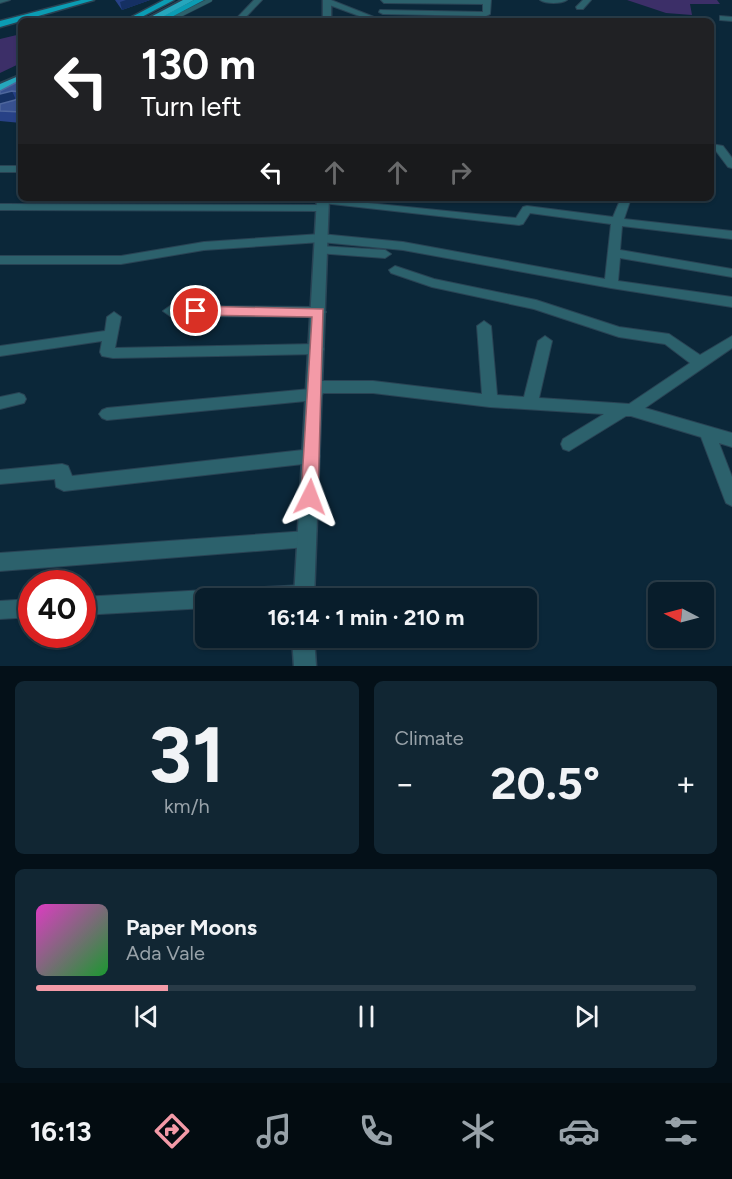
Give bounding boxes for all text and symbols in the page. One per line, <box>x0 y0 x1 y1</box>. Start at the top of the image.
text: 130 m <box>141 39 256 90</box>
icon: left <box>42 42 120 120</box>
text: Turn left <box>141 90 241 123</box>
icon: left <box>255 156 288 189</box>
icon: ahead <box>318 156 351 189</box>
icon: ahead <box>381 156 414 189</box>
icon: right <box>444 156 477 189</box>
pin <box>170 285 221 336</box>
icon: arrive <box>179 294 212 327</box>
position arrow <box>278 465 342 529</box>
speed limit sign: 40 <box>18 570 96 648</box>
north arrow <box>648 582 714 648</box>
map controls <box>648 582 714 648</box>
text: 16:14 · 1 min · 210 m <box>268 604 464 631</box>
text: 31 <box>149 708 225 802</box>
text: Climate <box>395 726 464 750</box>
text: 20.5° <box>490 756 600 810</box>
text: − <box>395 764 415 803</box>
text: + <box>675 764 696 803</box>
text: km/h <box>164 794 210 818</box>
text: Paper Moons <box>126 914 257 941</box>
text: Ada Vale <box>126 941 205 965</box>
icon: previous <box>130 1000 163 1033</box>
icon: pause <box>350 1000 383 1033</box>
icon: next <box>570 1000 603 1033</box>
icon: directions <box>151 1110 193 1152</box>
icon: music <box>253 1110 295 1152</box>
icon: phone <box>355 1110 397 1152</box>
icon: climate <box>457 1110 499 1152</box>
icon: car <box>558 1110 600 1152</box>
icon: filters <box>660 1110 702 1152</box>
text: 16:13 <box>30 1115 91 1148</box>

